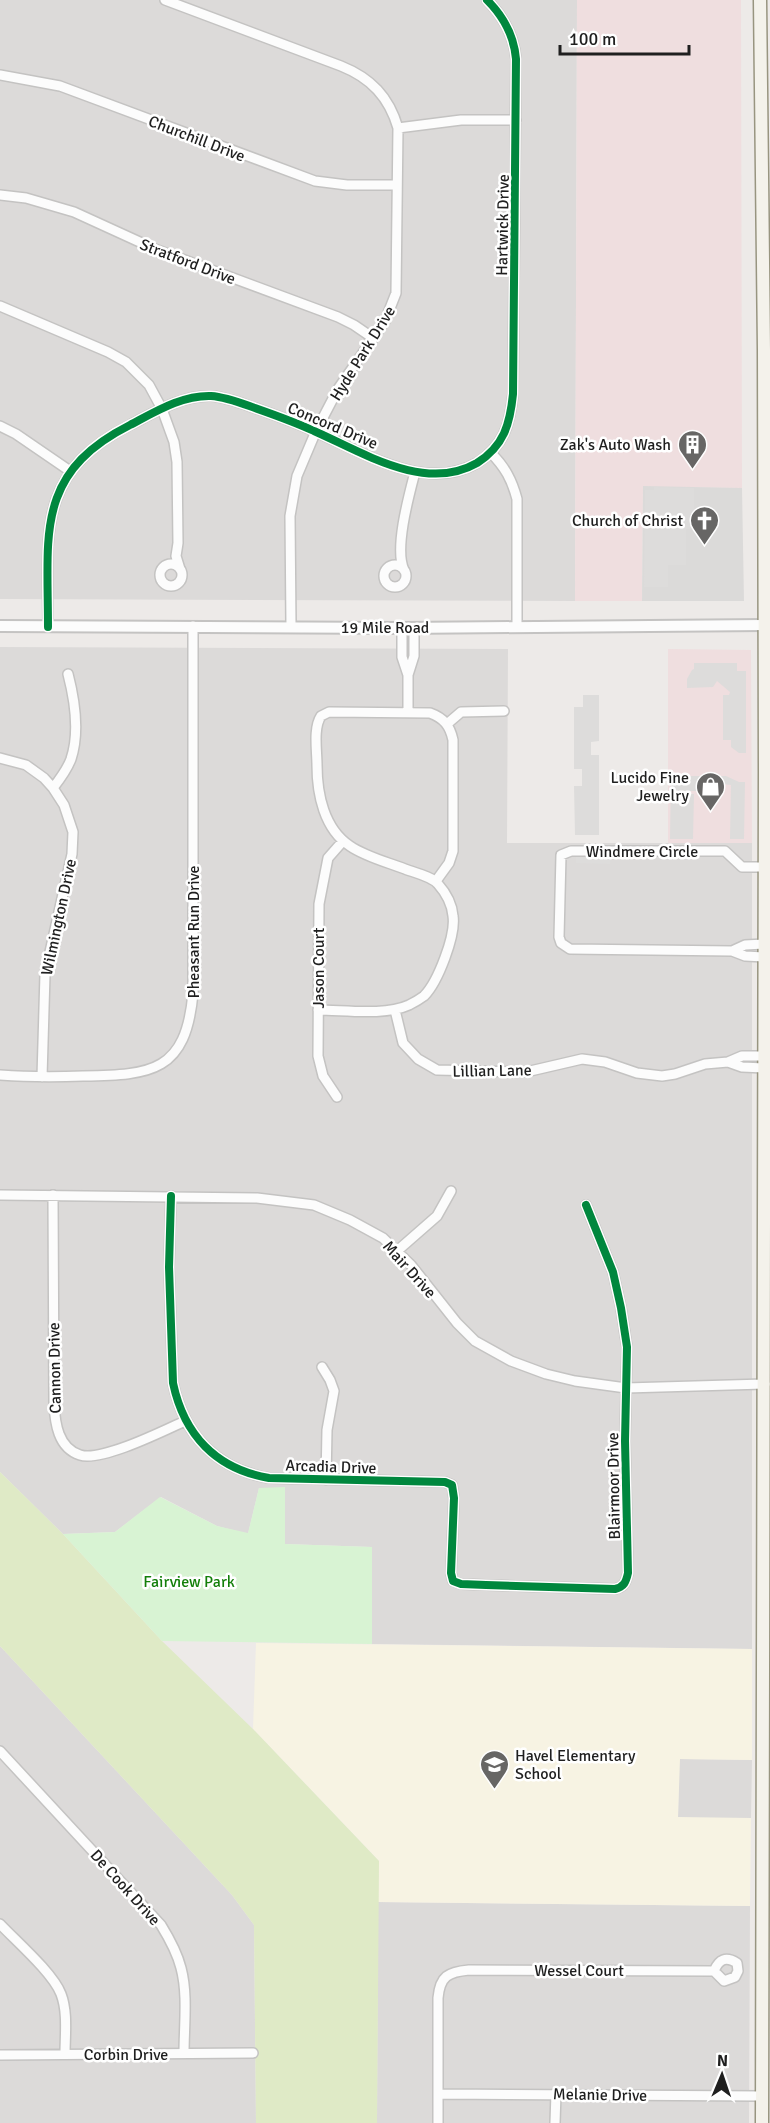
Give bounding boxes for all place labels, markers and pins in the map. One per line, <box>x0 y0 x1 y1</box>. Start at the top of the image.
building icon: Zak's Auto Wash <box>676 428 708 470</box>
place label: Zak's Auto Wash <box>560 435 671 455</box>
church icon: Church of Christ <box>688 504 720 546</box>
place label: Church of Christ <box>572 511 683 531</box>
place label: Lucido Fine Jewelry <box>611 768 690 806</box>
shop icon: Lucido Fine Jewelry <box>694 770 726 812</box>
place label: Havel Elementary School <box>515 1746 636 1784</box>
school or university icon: Havel Elementary School <box>478 1748 510 1790</box>

